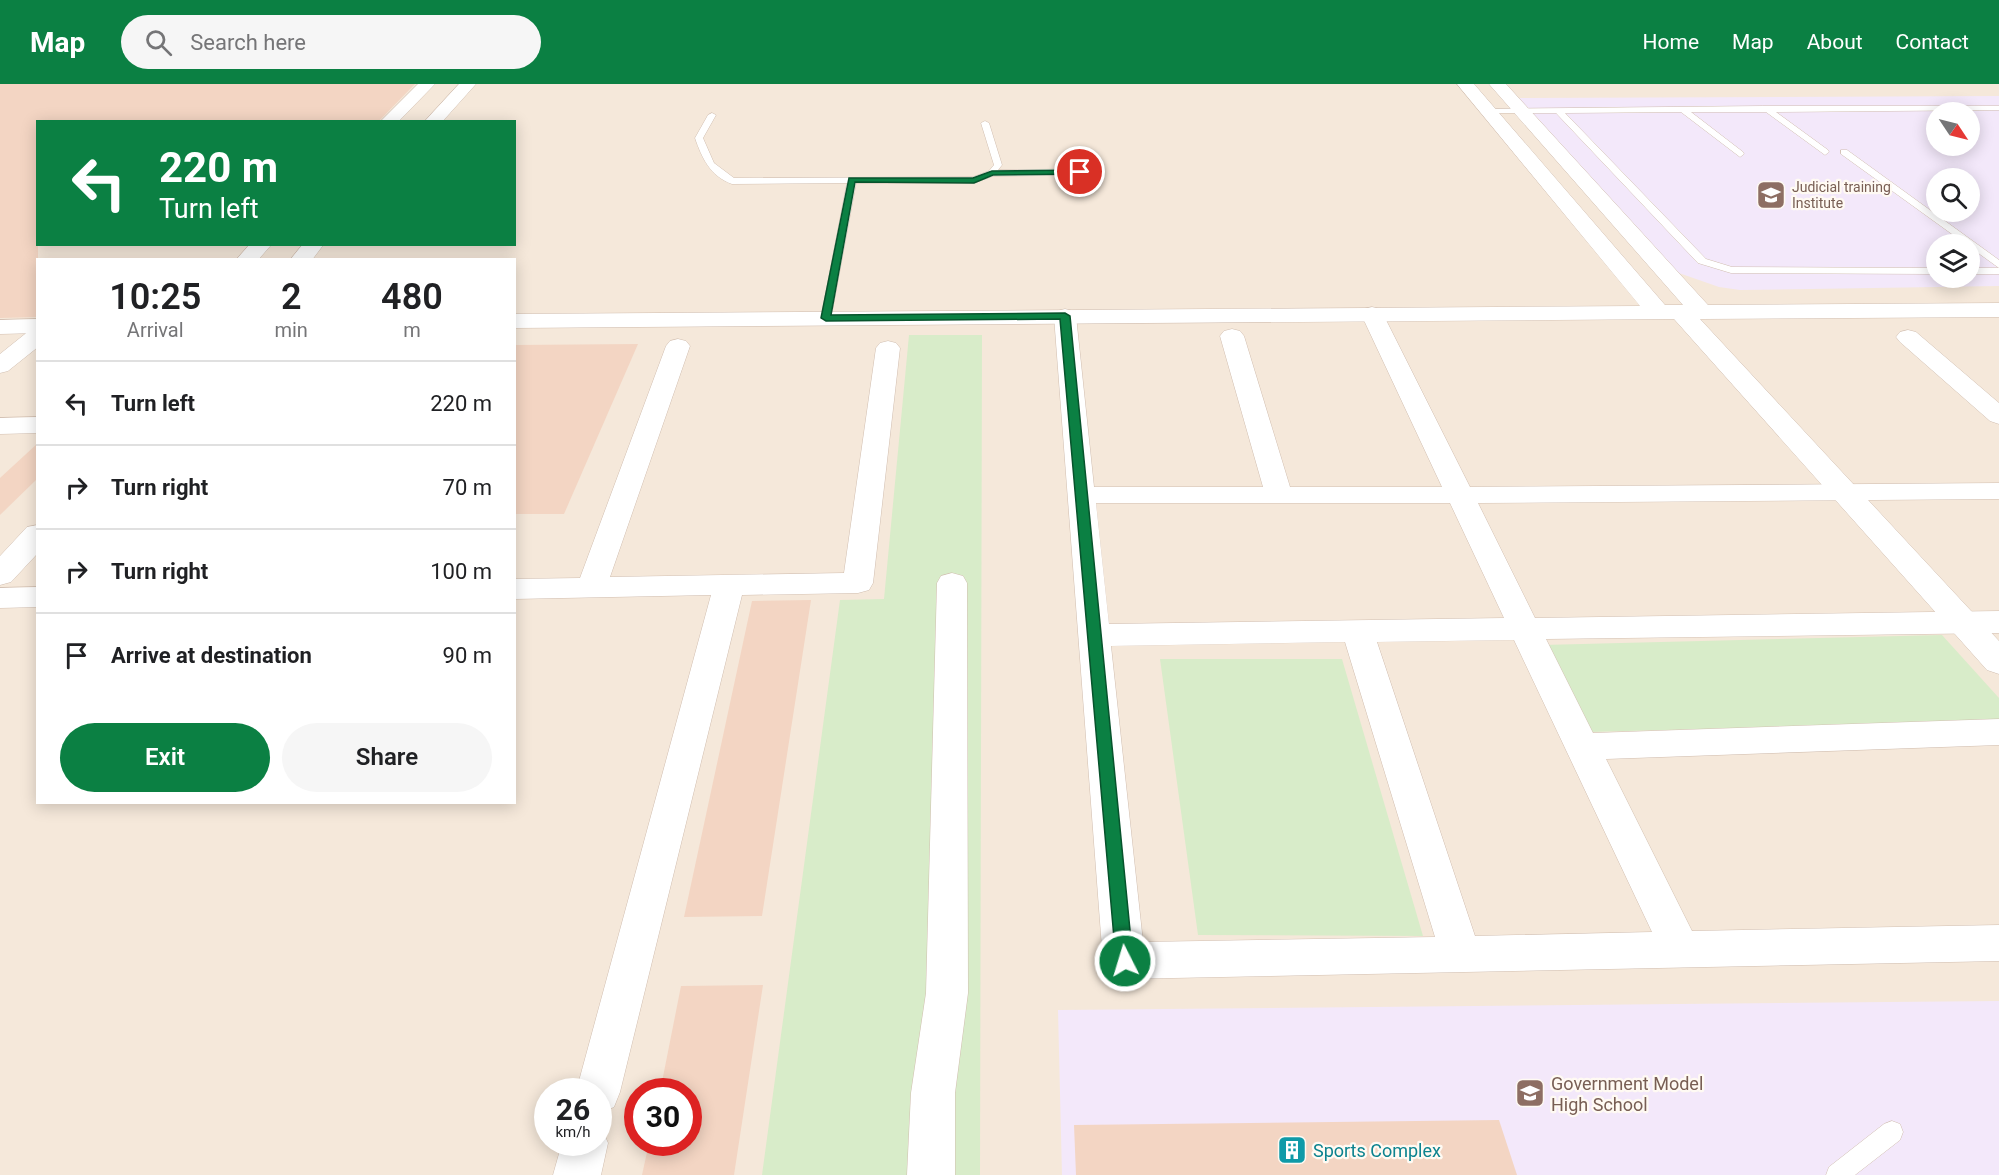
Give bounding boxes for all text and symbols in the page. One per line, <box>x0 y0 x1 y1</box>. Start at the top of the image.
search box <box>121 15 541 69</box>
text: Map <box>30 26 85 59</box>
icon: search <box>142 26 175 59</box>
text: Search here <box>190 30 306 55</box>
text: Home <box>1643 30 1699 54</box>
text: Map <box>1732 30 1774 54</box>
text: About <box>1807 30 1863 54</box>
text: Contact <box>1896 30 1969 54</box>
north arrow <box>1926 102 1980 156</box>
map controls <box>1926 102 1980 288</box>
text: 220 m <box>159 143 278 192</box>
icon: left <box>60 144 138 222</box>
pin <box>1054 146 1105 197</box>
icon: arrive <box>1063 155 1096 188</box>
button: search <box>1926 168 1980 222</box>
school or university icon: Judicial training Institute <box>1755 179 1787 211</box>
place label: Judicial training Institute <box>1792 179 1891 211</box>
text: Turn left <box>159 193 259 225</box>
button: layers <box>1926 234 1980 288</box>
text: 10:25 <box>109 276 201 318</box>
text: 2 <box>281 276 301 318</box>
text: 480 <box>381 276 443 318</box>
text: Arrival <box>127 318 184 342</box>
text: min <box>274 318 308 342</box>
text: m <box>403 318 421 342</box>
icon: left <box>60 387 93 420</box>
text: Turn left <box>111 391 195 416</box>
text: 220 m <box>430 391 492 416</box>
icon: right <box>60 471 93 504</box>
text: Turn right <box>111 475 208 500</box>
text: 70 m <box>443 475 492 500</box>
icon: right <box>60 555 93 588</box>
text: Turn right <box>111 559 208 584</box>
text: 100 m <box>430 559 492 584</box>
icon: arrive <box>60 639 93 672</box>
text: Arrive at destination <box>111 643 312 668</box>
text: 90 m <box>443 643 492 668</box>
button: Exit <box>60 723 270 792</box>
button: Share <box>282 723 492 792</box>
position arrow <box>1093 929 1157 993</box>
place label: Government Model High School <box>1551 1073 1703 1115</box>
school or university icon: Government Model High School <box>1514 1077 1546 1109</box>
speed limit sign: 30 <box>624 1078 702 1156</box>
text: 26 <box>556 1092 590 1127</box>
text: km/h <box>555 1123 591 1141</box>
building icon: Sports Complex <box>1276 1134 1308 1166</box>
place label: Sports Complex <box>1313 1140 1441 1161</box>

